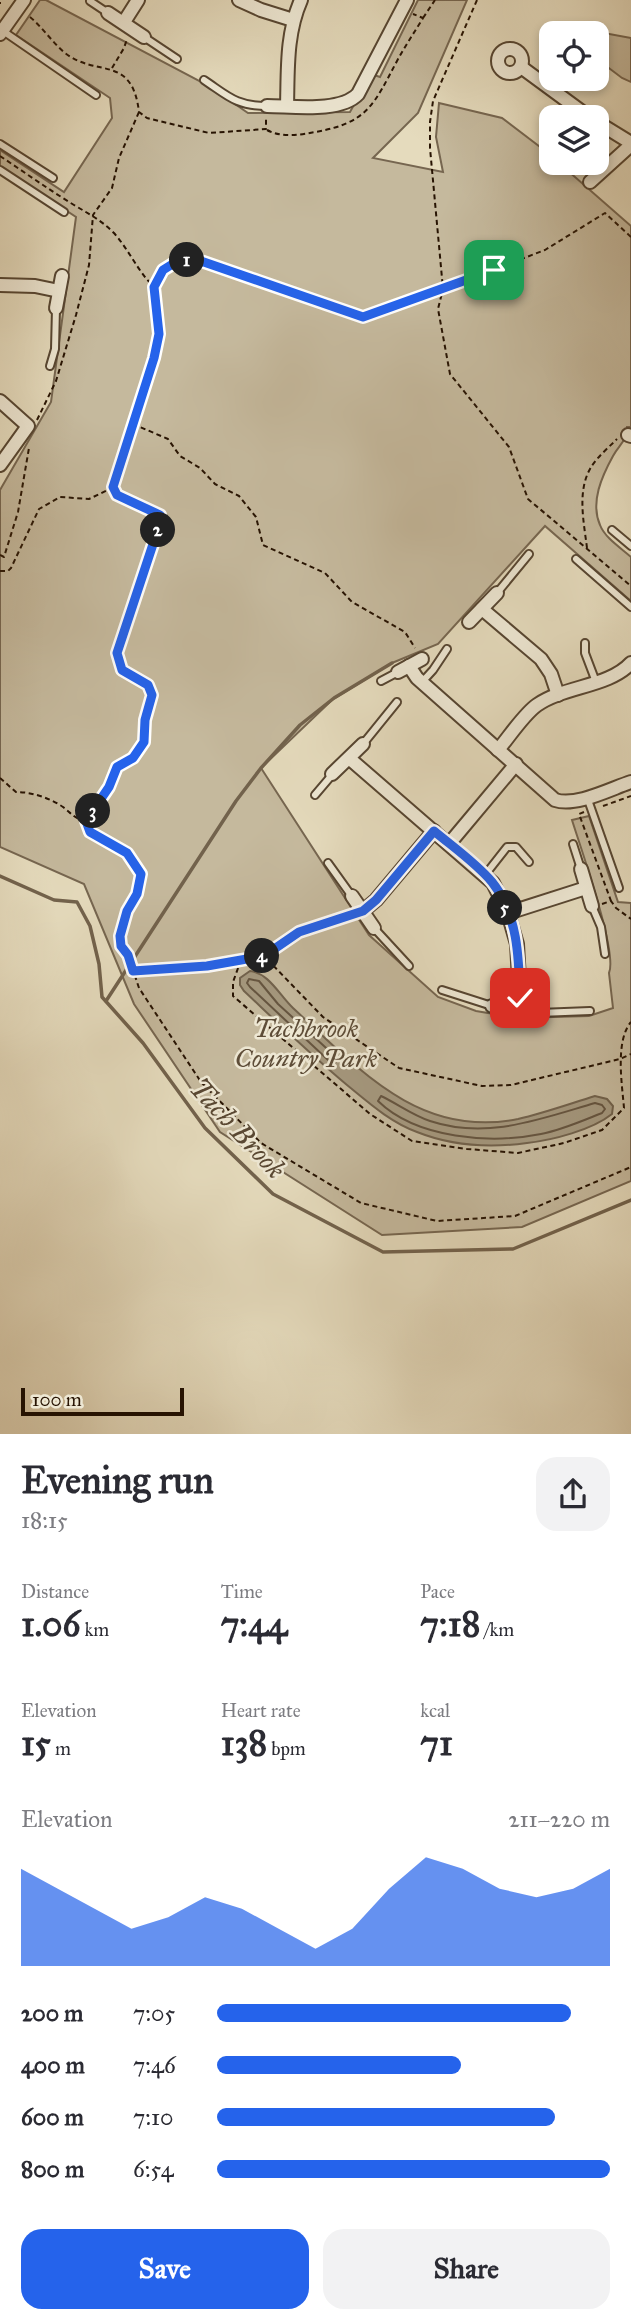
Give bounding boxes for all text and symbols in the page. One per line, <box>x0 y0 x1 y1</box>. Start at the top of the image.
map controls <box>539 21 609 175</box>
button: locate <box>539 21 609 91</box>
button: layers <box>539 105 609 175</box>
pin <box>464 240 524 300</box>
pin: 1 <box>170 243 204 278</box>
text: 1 <box>183 248 190 271</box>
icon: arrive <box>475 251 513 289</box>
pin: 2 <box>140 512 176 548</box>
text: 2 <box>153 518 162 541</box>
pin: 3 <box>76 794 110 828</box>
text: 3 <box>89 799 96 822</box>
pin: 5 <box>488 890 522 926</box>
text: 5 <box>500 896 509 919</box>
pin: 4 <box>244 939 280 974</box>
text: 4 <box>256 944 267 967</box>
pin <box>490 968 550 1028</box>
icon: check <box>501 979 539 1017</box>
park label: Tachbrook Country Park <box>235 1012 378 1074</box>
water label: Tach Brook <box>182 1071 294 1186</box>
scale bar <box>21 1385 184 1417</box>
text: 100 m <box>32 1388 82 1411</box>
text: Evening run <box>21 1457 214 1503</box>
button: share <box>536 1457 610 1531</box>
text: 18:15 <box>21 1506 68 1534</box>
text: Distance <box>21 1580 89 1603</box>
text: Time <box>221 1580 263 1603</box>
text: Pace <box>420 1580 455 1603</box>
text: 1.06 <box>21 1603 80 1646</box>
text: 7:44 <box>221 1603 287 1646</box>
text: 7:18 <box>420 1603 480 1646</box>
text: km <box>80 1618 109 1641</box>
text: /km <box>480 1618 514 1641</box>
text: Elevation <box>21 1699 96 1722</box>
text: Heart rate <box>221 1699 301 1722</box>
text: kcal <box>420 1699 450 1722</box>
text: 15 <box>21 1722 51 1765</box>
text: 138 <box>221 1722 267 1765</box>
text: 71 <box>420 1722 453 1765</box>
text: m <box>51 1737 71 1760</box>
text: bpm <box>267 1737 306 1760</box>
text: Elevation <box>21 1805 112 1833</box>
text: 211–220 m <box>508 1805 610 1833</box>
text: 200 m <box>21 1999 83 2027</box>
text: 7:05 <box>133 1999 175 2027</box>
text: 400 m <box>21 2051 85 2079</box>
text: 7:46 <box>133 2051 176 2079</box>
text: 600 m <box>21 2103 84 2131</box>
text: 7:10 <box>133 2103 173 2131</box>
text: 800 m <box>21 2155 84 2183</box>
text: 6:54 <box>133 2155 174 2183</box>
button: Save <box>21 2229 309 2309</box>
button: Share <box>323 2229 610 2309</box>

